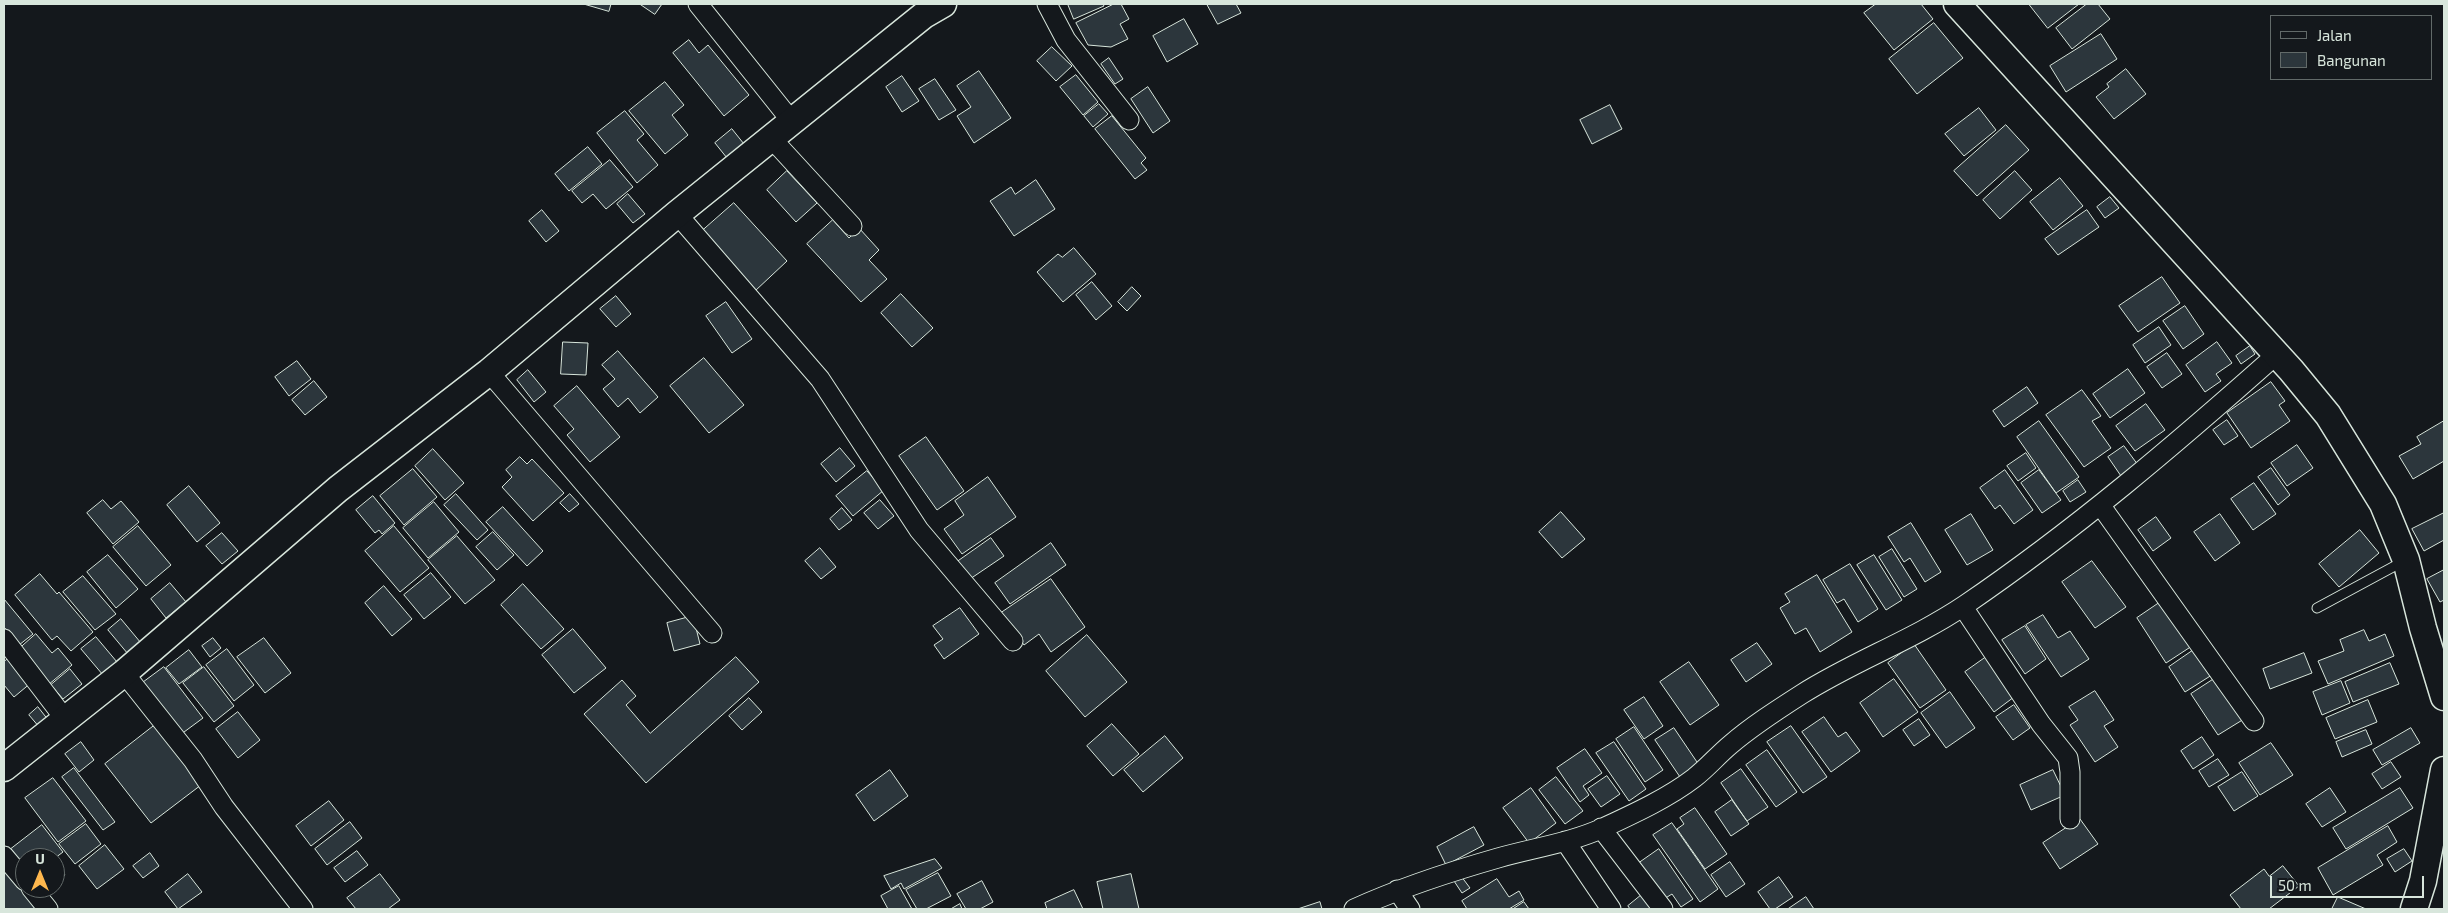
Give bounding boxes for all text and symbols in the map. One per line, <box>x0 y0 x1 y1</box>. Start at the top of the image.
legend <box>2270 15 2433 80</box>
text: Jalan <box>2317 26 2352 44</box>
text: Bangunan <box>2317 51 2386 69</box>
north arrow <box>15 848 65 898</box>
text: U <box>35 850 45 867</box>
scale bar <box>2273 866 2427 898</box>
text: 50 m <box>2278 876 2312 894</box>

